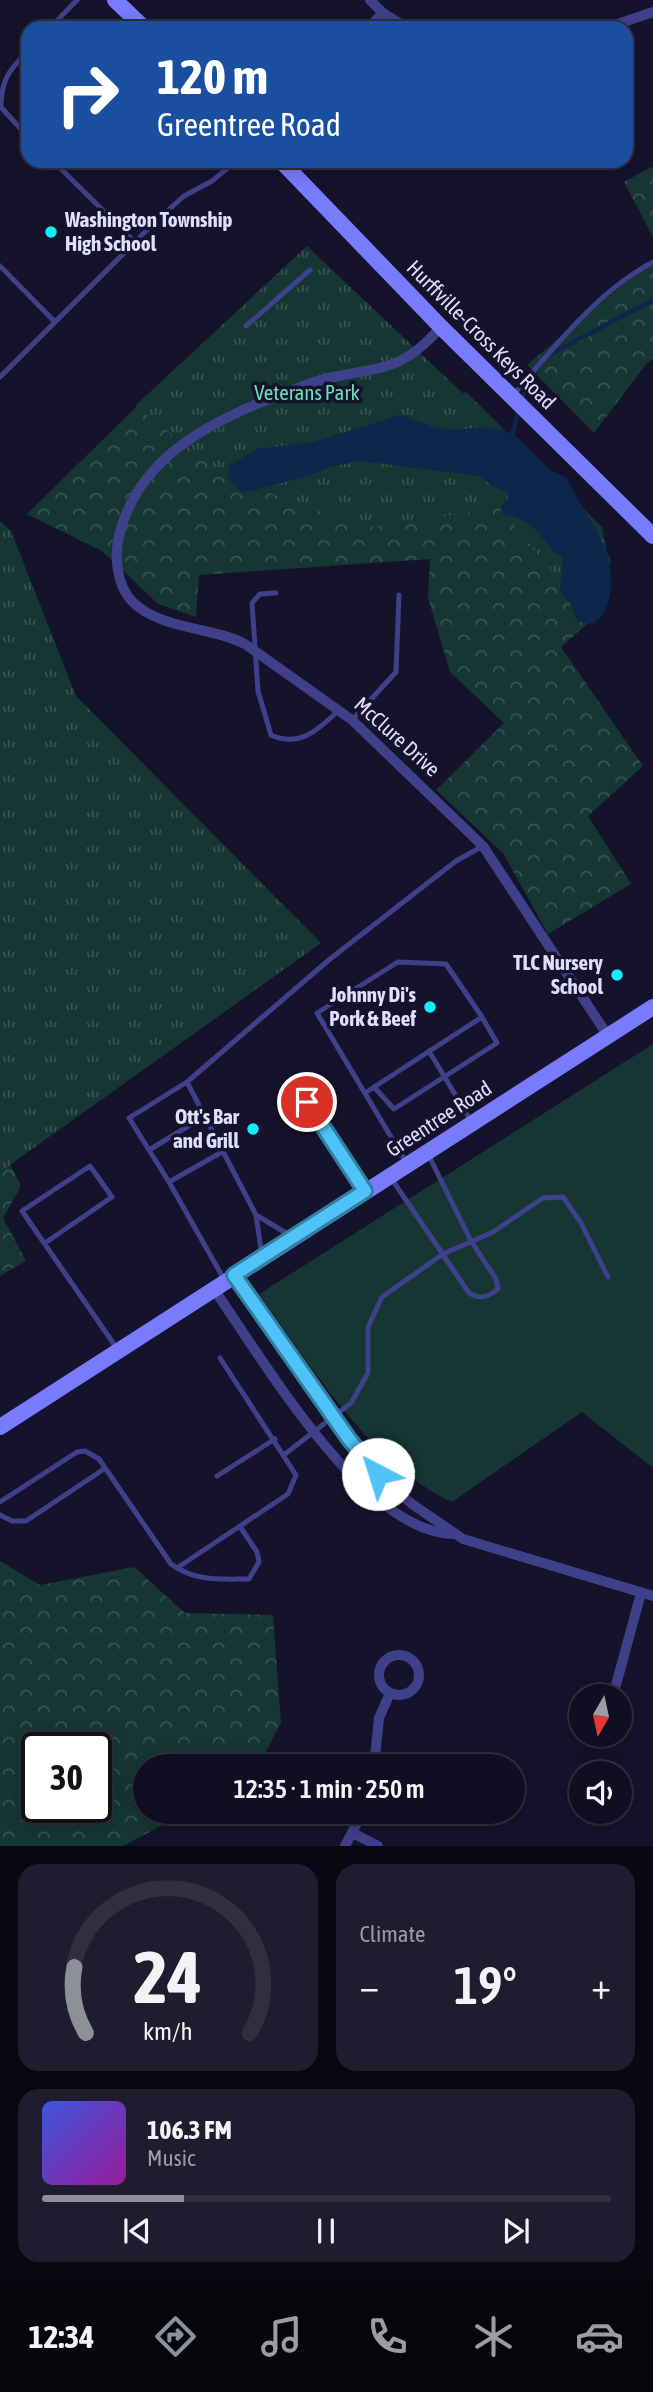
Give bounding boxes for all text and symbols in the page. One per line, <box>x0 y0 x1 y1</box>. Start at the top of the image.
text: 120 m <box>157 48 268 104</box>
icon: right <box>42 49 133 140</box>
text: Greentree Road <box>157 106 341 143</box>
place label: Washington Township High School <box>64 207 233 255</box>
marker: Washington Township High School <box>43 224 59 240</box>
street label: Hurffville-Cross Keys Road <box>402 255 561 414</box>
park label: Veterans Park <box>254 380 360 404</box>
street label: McClure Drive <box>350 692 445 781</box>
place label: TLC Nursery School <box>513 950 603 998</box>
marker: TLC Nursery School <box>609 967 625 983</box>
place label: Johnny Di's Pork & Beef <box>329 982 417 1030</box>
marker: Johnny Di's Pork & Beef <box>422 999 438 1015</box>
pin <box>277 1072 337 1132</box>
street label: Greentree Road <box>381 1075 496 1161</box>
icon: arrive <box>288 1083 326 1121</box>
place label: Ott's Bar and Grill <box>173 1104 240 1152</box>
marker: Ott's Bar and Grill <box>245 1121 261 1137</box>
position arrow <box>341 1437 415 1511</box>
north arrow <box>569 1684 632 1746</box>
map controls <box>569 1684 632 1824</box>
speed limit sign: 30 <box>21 1732 112 1823</box>
button: sound <box>569 1761 632 1824</box>
text: 12:35 · 1 min · 250 m <box>234 1774 424 1804</box>
text: Climate <box>360 1921 425 1947</box>
text: 24 <box>134 1936 202 2019</box>
text: 19° <box>454 1955 517 2015</box>
text: − <box>360 1964 379 2007</box>
text: + <box>591 1964 611 2007</box>
text: km/h <box>143 2017 193 2045</box>
text: 106.3 FM <box>147 2115 232 2145</box>
text: Music <box>147 2145 195 2171</box>
icon: previous <box>118 2212 156 2250</box>
icon: pause <box>307 2212 345 2250</box>
icon: next <box>497 2212 535 2250</box>
icon: directions <box>151 2312 200 2361</box>
icon: music <box>257 2312 306 2361</box>
icon: phone <box>363 2312 412 2361</box>
icon: climate <box>469 2312 518 2361</box>
icon: car <box>575 2312 624 2361</box>
text: 12:34 <box>29 2318 94 2355</box>

